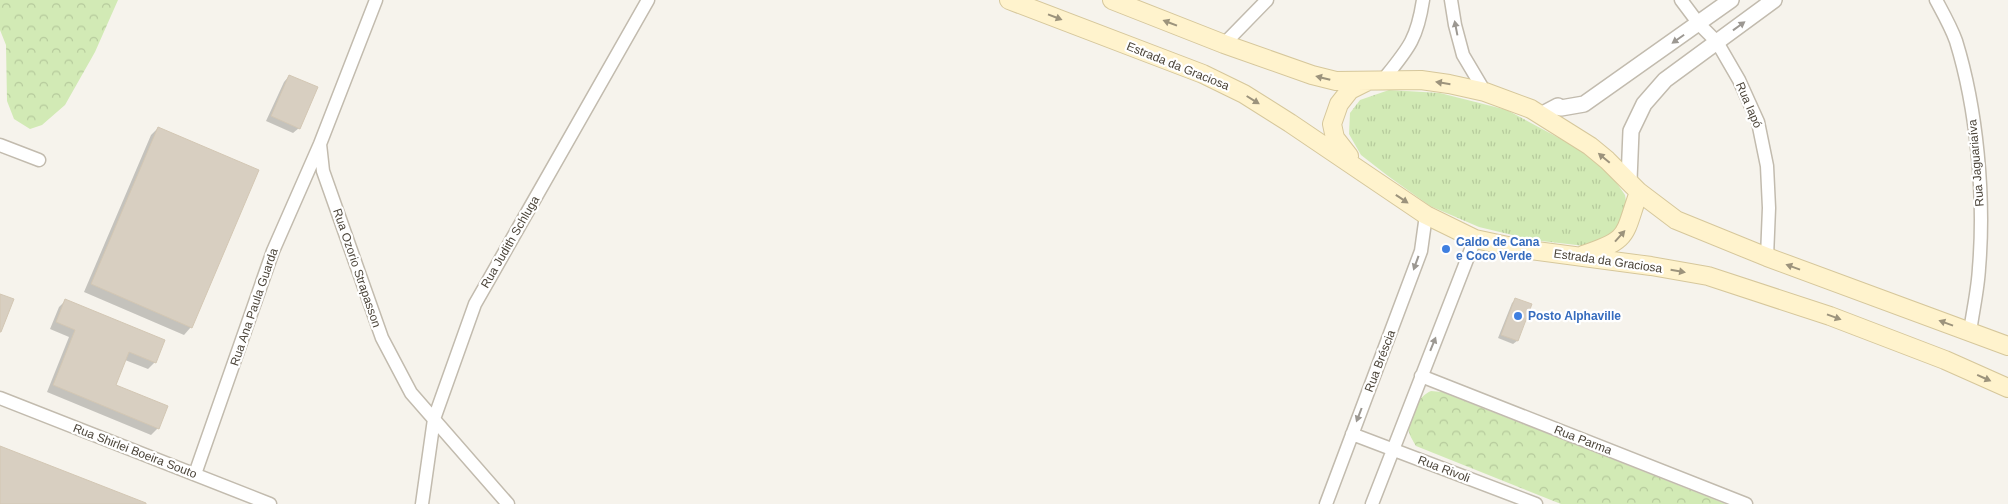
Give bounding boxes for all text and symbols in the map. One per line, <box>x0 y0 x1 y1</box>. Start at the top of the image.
one-way arrow <box>1048 14 1062 22</box>
one-way arrow <box>1163 18 1177 26</box>
one-way arrow <box>1452 20 1460 35</box>
one-way arrow <box>1732 21 1746 31</box>
one-way arrow <box>1671 34 1685 44</box>
street label: Estrada da Graciosa <box>1125 39 1232 93</box>
one-way arrow <box>1315 74 1330 82</box>
one-way arrow <box>1435 79 1451 87</box>
street label: Rua Iapó <box>1733 80 1765 130</box>
one-way arrow <box>1247 95 1260 104</box>
street label: Rua Jaguariaíva <box>1965 119 1987 207</box>
one-way arrow <box>1599 152 1611 164</box>
street label: Rua Judith Schluga <box>478 193 542 291</box>
one-way arrow <box>1396 194 1409 204</box>
street label: Rua Ozorio Strapasson <box>330 207 384 329</box>
one-way arrow <box>1615 230 1626 242</box>
place label: Caldo de Cana e Coco Verde <box>1456 235 1540 263</box>
marker: Caldo de Cana e Coco Verde <box>1440 243 1452 255</box>
street label: Rua Ana Paula Guarda <box>227 246 281 368</box>
street label: Estrada da Graciosa <box>1553 246 1663 276</box>
one-way arrow <box>1412 256 1420 271</box>
one-way arrow <box>1786 263 1801 270</box>
one-way arrow <box>1671 267 1687 275</box>
place label: Posto Alphaville <box>1528 309 1621 323</box>
marker: Posto Alphaville <box>1512 310 1524 322</box>
one-way arrow <box>1826 314 1841 321</box>
one-way arrow <box>1938 319 1953 327</box>
street label: Rua Bréscia <box>1362 328 1398 394</box>
one-way arrow <box>1430 337 1438 351</box>
one-way arrow <box>1977 374 1991 382</box>
one-way arrow <box>1355 408 1363 423</box>
street label: Rua Shirlei Boeira Souto <box>71 421 199 481</box>
street label: Rua Parma <box>1552 423 1614 458</box>
street label: Rua Rivoli <box>1416 453 1472 485</box>

